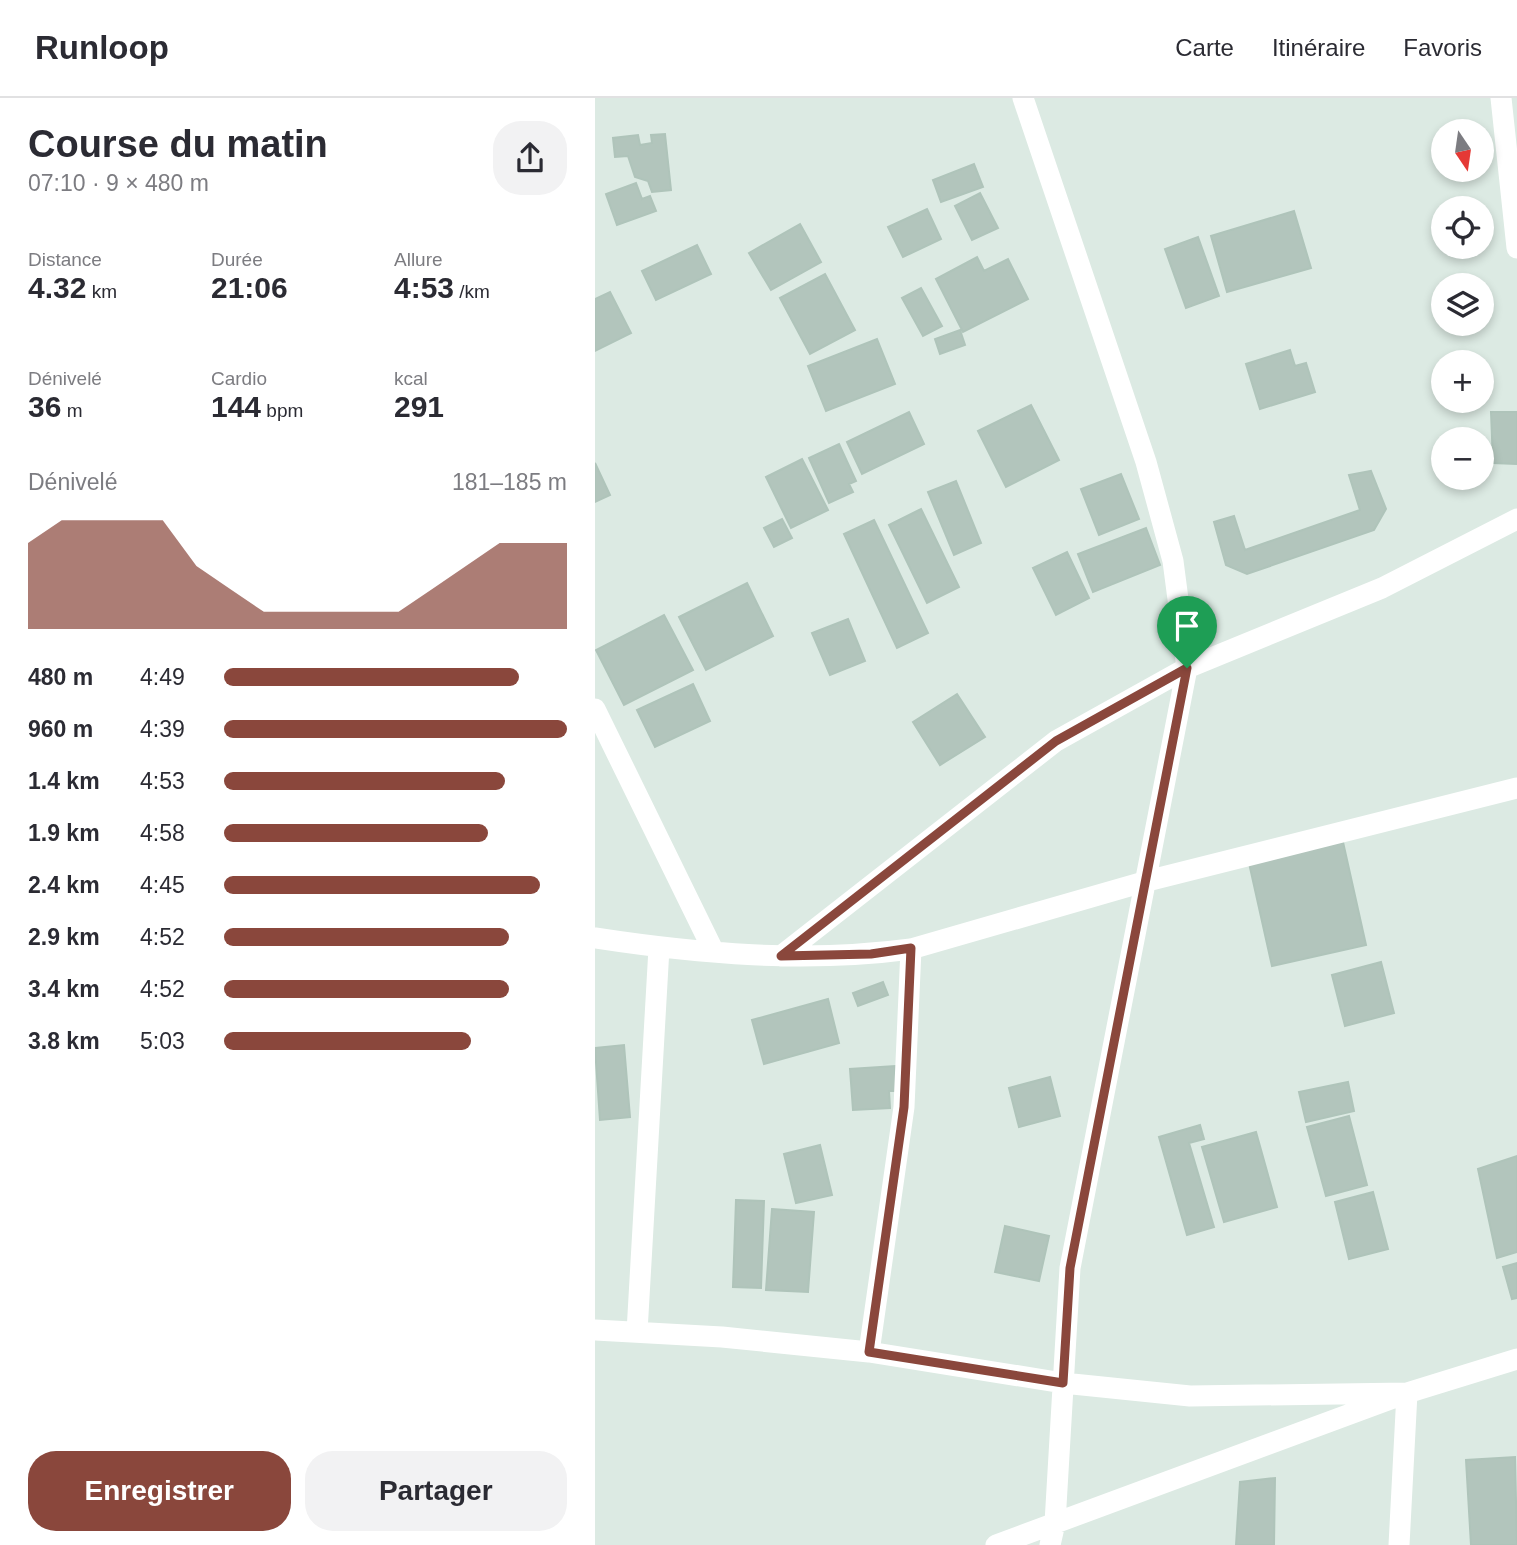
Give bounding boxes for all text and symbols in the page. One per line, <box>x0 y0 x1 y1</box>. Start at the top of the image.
text: Runloop <box>35 29 169 66</box>
text: Carte <box>1175 34 1234 61</box>
text: Itinéraire <box>1272 34 1365 61</box>
text: Favoris <box>1403 34 1482 61</box>
north arrow <box>1431 119 1495 182</box>
map controls <box>1431 119 1494 490</box>
button: share <box>493 121 567 195</box>
text: Course du matin <box>28 123 328 165</box>
text: 07:10 · 9 × 480 m <box>28 170 209 196</box>
button: locate <box>1431 196 1494 259</box>
text: Distance <box>28 249 102 270</box>
text: Durée <box>211 249 263 270</box>
text: Allure <box>394 249 443 270</box>
text: 4.32 <box>28 271 86 304</box>
text: 21:06 <box>211 271 288 304</box>
text: 4:53 <box>394 271 454 304</box>
button: layers <box>1431 273 1494 336</box>
text: km <box>86 281 117 302</box>
text: /km <box>454 281 490 302</box>
button: + <box>1431 350 1494 413</box>
text: Dénivelé <box>28 368 102 389</box>
text: Cardio <box>211 368 267 389</box>
text: kcal <box>394 368 428 389</box>
text: 36 <box>28 390 61 423</box>
text: 144 <box>211 390 261 423</box>
text: 291 <box>394 390 444 423</box>
text: m <box>61 400 82 421</box>
text: bpm <box>261 400 303 421</box>
button: − <box>1431 427 1494 490</box>
text: Dénivelé <box>28 469 118 495</box>
text: 181–185 m <box>452 469 567 495</box>
pin <box>1157 596 1217 668</box>
icon: arrive <box>1168 607 1206 645</box>
text: 480 m <box>28 664 93 690</box>
text: 4:49 <box>140 664 185 690</box>
text: 960 m <box>28 716 93 742</box>
text: 4:39 <box>140 716 185 742</box>
text: 1.4 km <box>28 768 100 794</box>
text: 4:53 <box>140 768 185 794</box>
text: 1.9 km <box>28 820 100 846</box>
text: 4:58 <box>140 820 185 846</box>
text: 2.4 km <box>28 872 100 898</box>
text: 4:45 <box>140 872 185 898</box>
text: 2.9 km <box>28 924 100 950</box>
text: 4:52 <box>140 924 185 950</box>
text: 3.4 km <box>28 976 100 1002</box>
text: 4:52 <box>140 976 185 1002</box>
text: 3.8 km <box>28 1028 100 1054</box>
text: 5:03 <box>140 1028 185 1054</box>
button: Enregistrer <box>28 1451 291 1531</box>
button: Partager <box>305 1451 567 1531</box>

